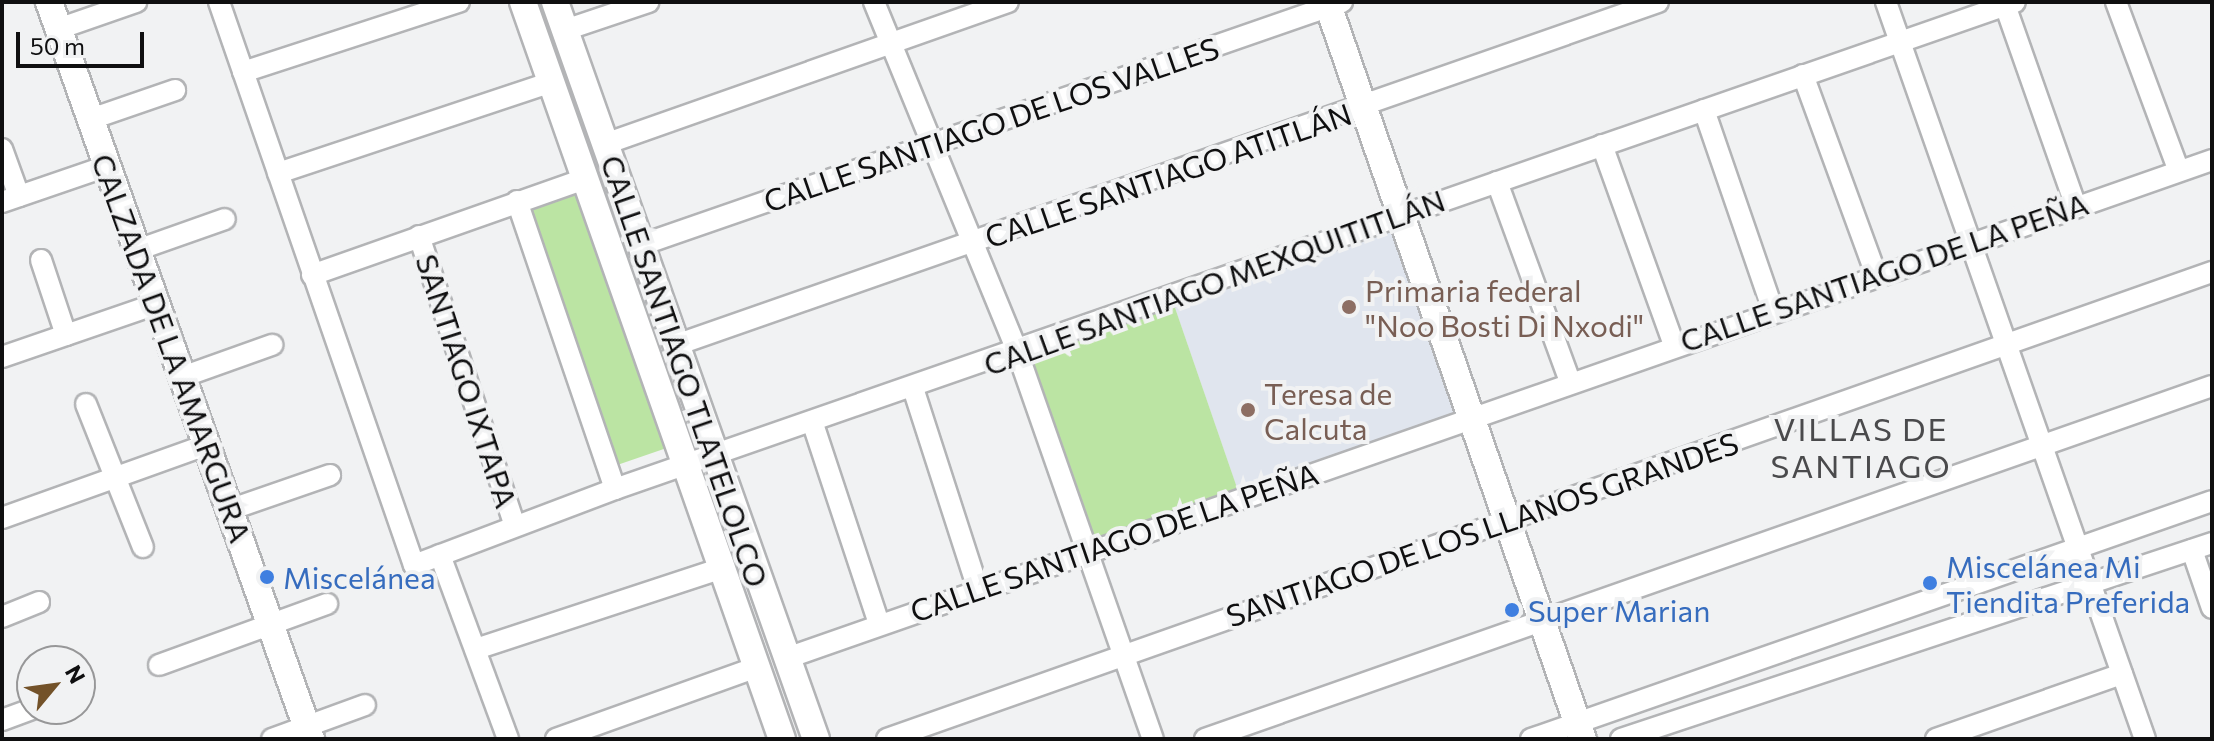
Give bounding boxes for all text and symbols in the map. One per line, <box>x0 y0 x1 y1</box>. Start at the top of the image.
scale bar <box>20 16 148 66</box>
street label: CALLE SANTIAGO DE LOS VALLES <box>759 29 1223 219</box>
text: 50 m <box>30 31 85 60</box>
street label: CALLE SANTIAGO ATITLÁN <box>980 95 1356 255</box>
street label: CALZADA DE LA AMARGURA <box>85 149 259 547</box>
street label: CALLE SANTIAGO TLATELOLCO <box>594 150 776 592</box>
street label: CALLE SANTIAGO MEXQUITITLÁN <box>979 182 1449 382</box>
street label: CALLE SANTIAGO DE LA PEÑA <box>1675 185 2093 359</box>
street label: SANTIAGO IXTAPA <box>409 250 525 512</box>
place label: Primaria federal "Noo Bosti Di Nxodi" <box>1365 272 1644 342</box>
marker: Primaria federal "Noo Bosti Di Nxodi" <box>1340 298 1358 316</box>
place label: Teresa de Calcuta <box>1264 375 1392 446</box>
marker: Teresa de Calcuta <box>1239 401 1257 419</box>
district label: VILLAS DE SANTIAGO <box>1770 410 1952 485</box>
street label: SANTIAGO DE LOS LLANOS GRANDES <box>1221 424 1743 634</box>
street label: CALLE SANTIAGO DE LA PEÑA <box>905 455 1323 629</box>
place label: Miscelánea Mi Tiendita Preferida <box>1946 548 2190 618</box>
place label: Miscelánea <box>283 559 436 595</box>
marker: Miscelánea <box>258 568 276 586</box>
marker: Miscelánea Mi Tiendita Preferida <box>1921 574 1939 592</box>
place label: Super Marian <box>1528 592 1710 628</box>
marker: Super Marian <box>1503 601 1521 619</box>
north arrow <box>16 645 96 725</box>
text: N <box>60 660 91 688</box>

